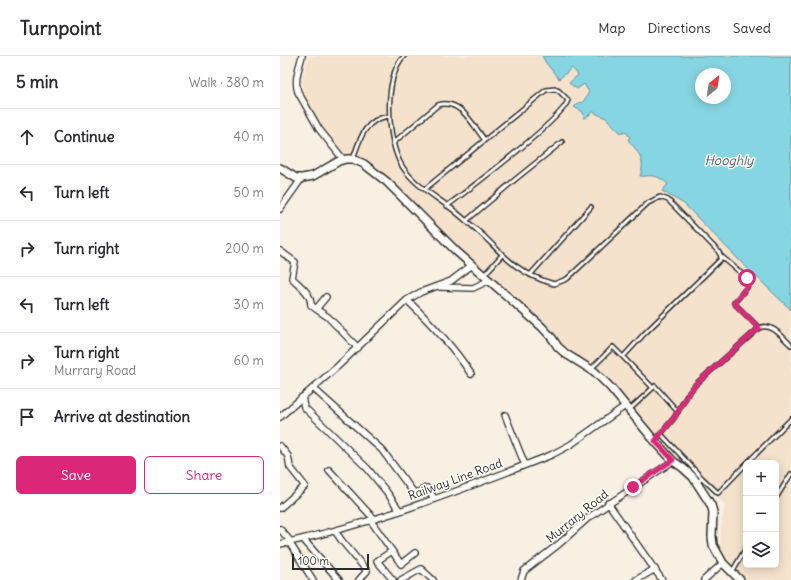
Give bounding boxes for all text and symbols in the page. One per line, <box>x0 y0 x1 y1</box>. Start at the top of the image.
text: Turnpoint <box>20 16 101 40</box>
text: Map <box>598 19 625 37</box>
text: Directions <box>647 19 711 37</box>
text: Saved <box>733 19 771 37</box>
north arrow <box>695 68 731 104</box>
text: 5 min <box>16 71 58 93</box>
text: Walk · 380 m <box>189 74 264 91</box>
icon: ahead <box>16 126 38 148</box>
text: Continue <box>54 127 115 146</box>
text: 40 m <box>233 128 264 145</box>
water label: Hooghly <box>705 152 755 169</box>
icon: left <box>16 182 38 204</box>
text: Turn left <box>54 183 109 202</box>
text: 50 m <box>233 184 264 201</box>
icon: right <box>16 238 38 260</box>
text: Turn right <box>54 239 119 258</box>
text: 200 m <box>225 240 264 257</box>
route start <box>738 269 756 287</box>
icon: left <box>16 294 38 316</box>
text: Turn left <box>54 295 109 314</box>
text: 30 m <box>234 296 264 313</box>
text: Turn right <box>54 343 119 362</box>
icon: right <box>16 350 38 372</box>
text: 60 m <box>233 352 264 369</box>
text: Murrary Road <box>54 362 136 379</box>
icon: arrive <box>16 406 38 428</box>
text: Arrive at destination <box>54 407 190 426</box>
street label: Railway Line Road <box>406 455 504 503</box>
button: Save <box>16 456 136 494</box>
button: Share <box>144 456 264 494</box>
map controls <box>743 460 779 568</box>
button: + <box>743 460 779 496</box>
route end <box>624 478 642 496</box>
street label: Murrary Road <box>543 486 611 546</box>
button: − <box>743 496 779 532</box>
button: layers <box>743 532 779 568</box>
scale bar <box>292 552 369 571</box>
text: 100 m <box>298 554 329 568</box>

